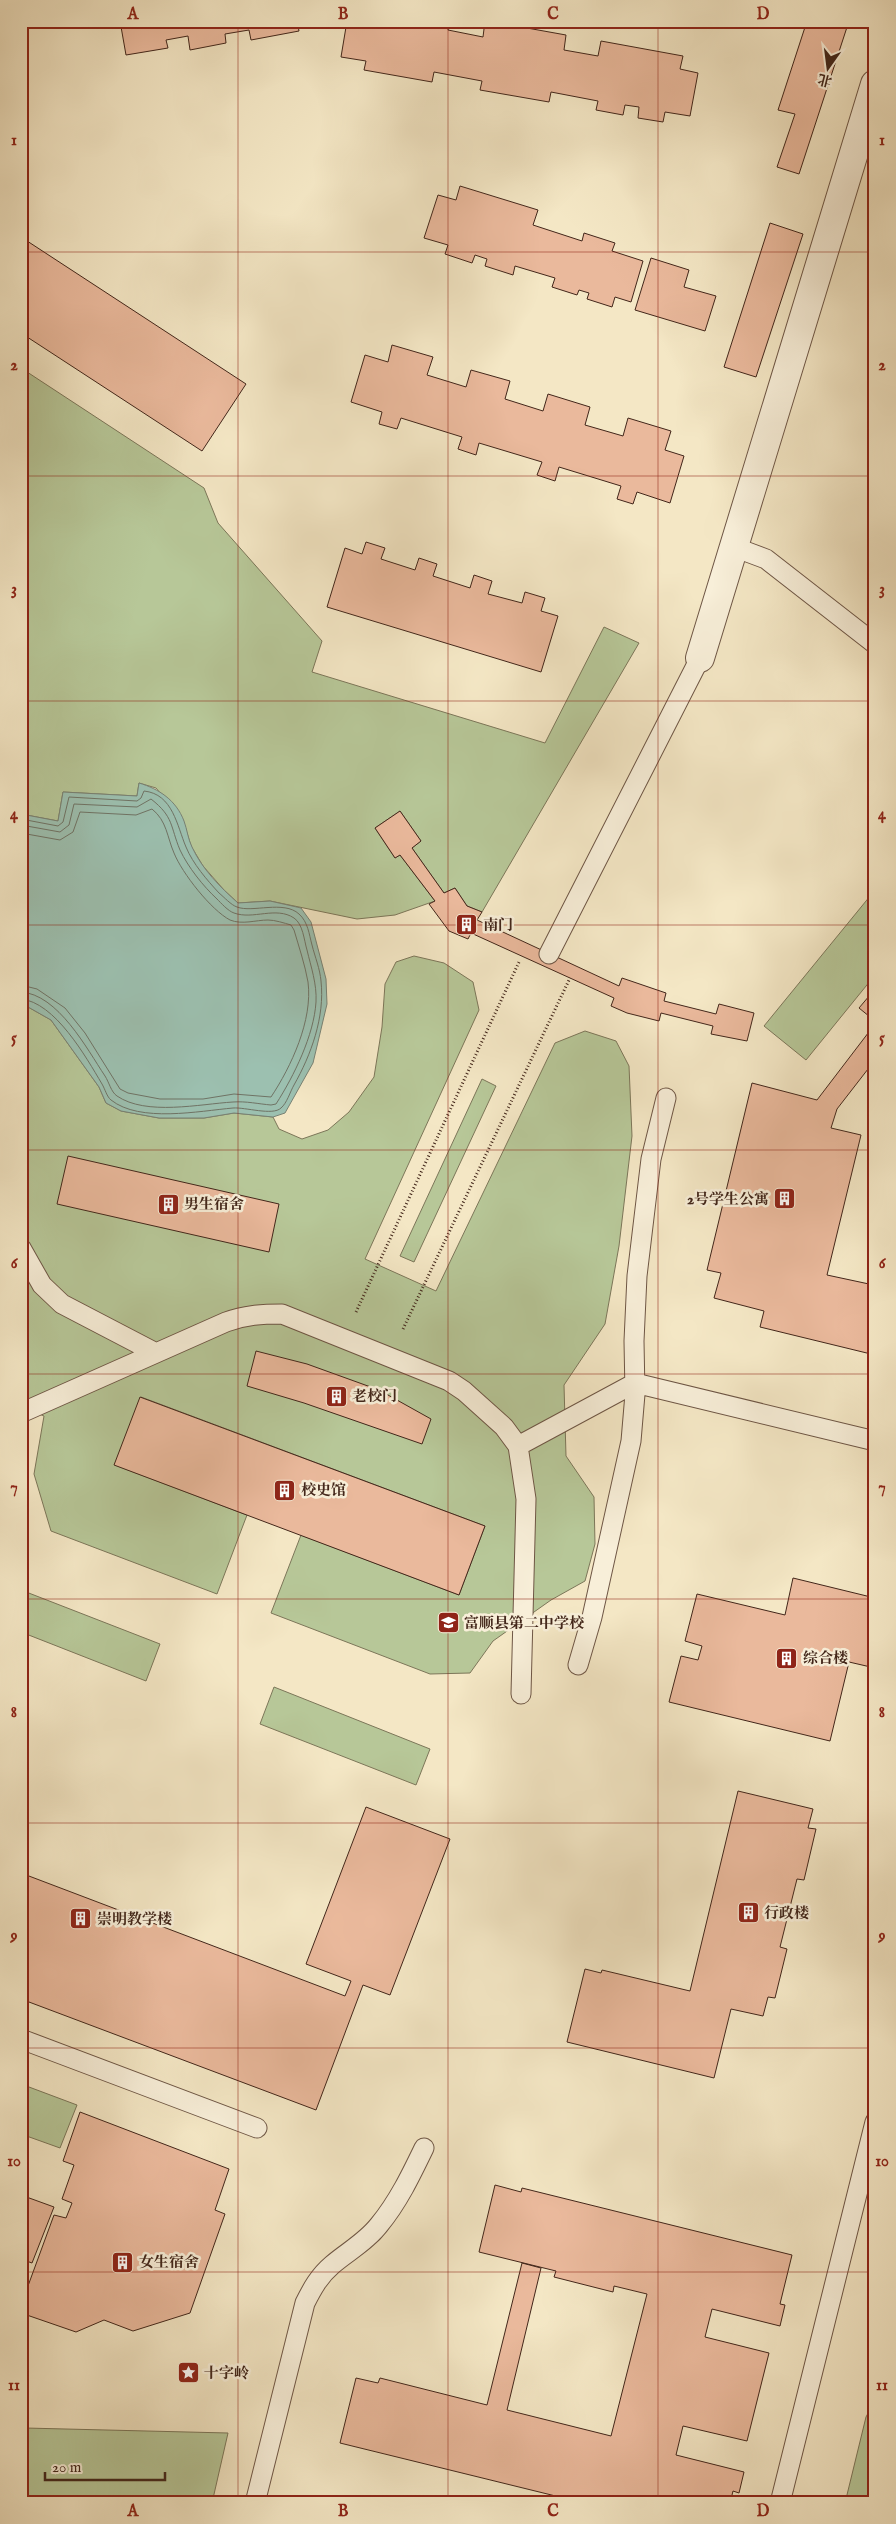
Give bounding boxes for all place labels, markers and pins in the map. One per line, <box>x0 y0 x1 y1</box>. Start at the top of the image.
building icon: 南门 <box>455 913 479 937</box>
place label: 南门 <box>483 916 513 935</box>
building icon: 2号学生公寓 <box>773 1187 797 1211</box>
place label: 2号学生公寓 <box>687 1190 769 1209</box>
building icon: 男生宿舍 <box>156 1192 180 1216</box>
place label: 男生宿舍 <box>184 1195 244 1214</box>
building icon: 老校门 <box>324 1384 348 1408</box>
place label: 老校门 <box>352 1387 397 1406</box>
building icon: 校史馆 <box>273 1478 297 1502</box>
place label: 校史馆 <box>301 1481 346 1500</box>
school or university icon: 富顺县第二中学校 <box>436 1611 460 1635</box>
place label: 富顺县第二中学校 <box>464 1614 585 1633</box>
building icon: 综合楼 <box>775 1646 799 1670</box>
place label: 综合楼 <box>803 1649 848 1668</box>
building icon: 行政楼 <box>736 1901 760 1925</box>
place label: 行政楼 <box>764 1904 809 1923</box>
building icon: 崇明教学楼 <box>69 1907 93 1931</box>
place label: 崇明教学楼 <box>97 1910 172 1929</box>
building icon: 女生宿舍 <box>111 2250 135 2274</box>
place label: 女生宿舍 <box>139 2253 199 2272</box>
place icon: 十字岭 <box>176 2361 200 2385</box>
place label: 十字岭 <box>204 2364 249 2383</box>

